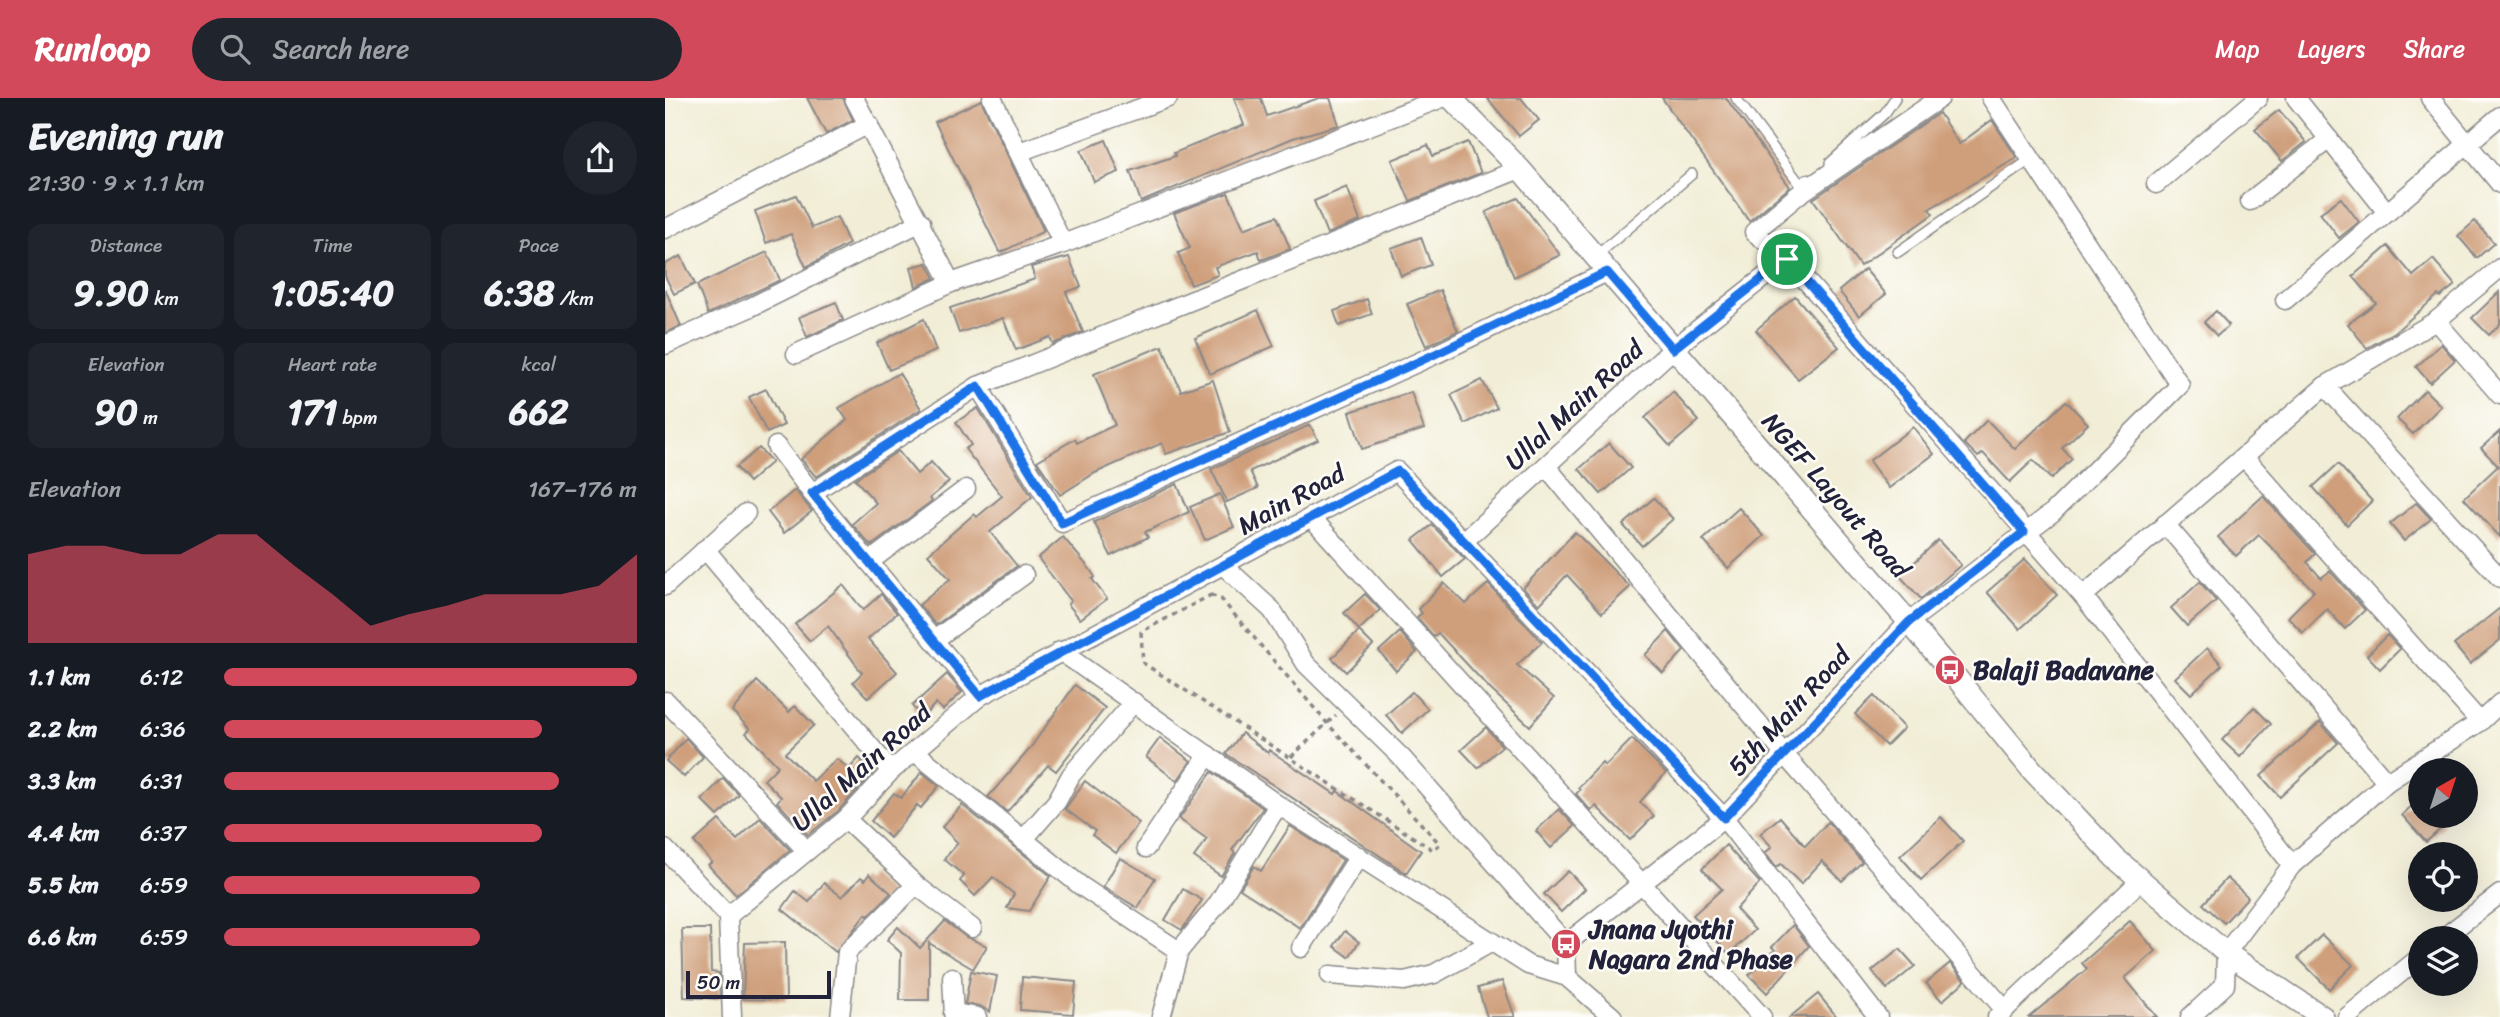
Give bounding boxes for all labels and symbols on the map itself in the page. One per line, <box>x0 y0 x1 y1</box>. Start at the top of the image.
pin <box>1757 229 1817 289</box>
street label: Ullal Main Road <box>1494 326 1656 482</box>
street label: NGEF Layout Road <box>1750 401 1923 591</box>
street label: Main Road <box>1228 449 1356 548</box>
street label: 5th Main Road <box>1716 633 1864 787</box>
place label: Balaji Badavane <box>1973 647 2155 693</box>
bus stop icon: Balaji Badavane <box>1933 653 1967 687</box>
street label: Ullal Main Road <box>780 689 944 843</box>
north arrow <box>2408 758 2478 828</box>
place label: Jnana Jyothi Nagara 2nd Phase <box>1587 906 1793 982</box>
bus stop icon: Jnana Jyothi Nagara 2nd Phase <box>1549 927 1583 961</box>
scale bar <box>686 968 831 1000</box>

